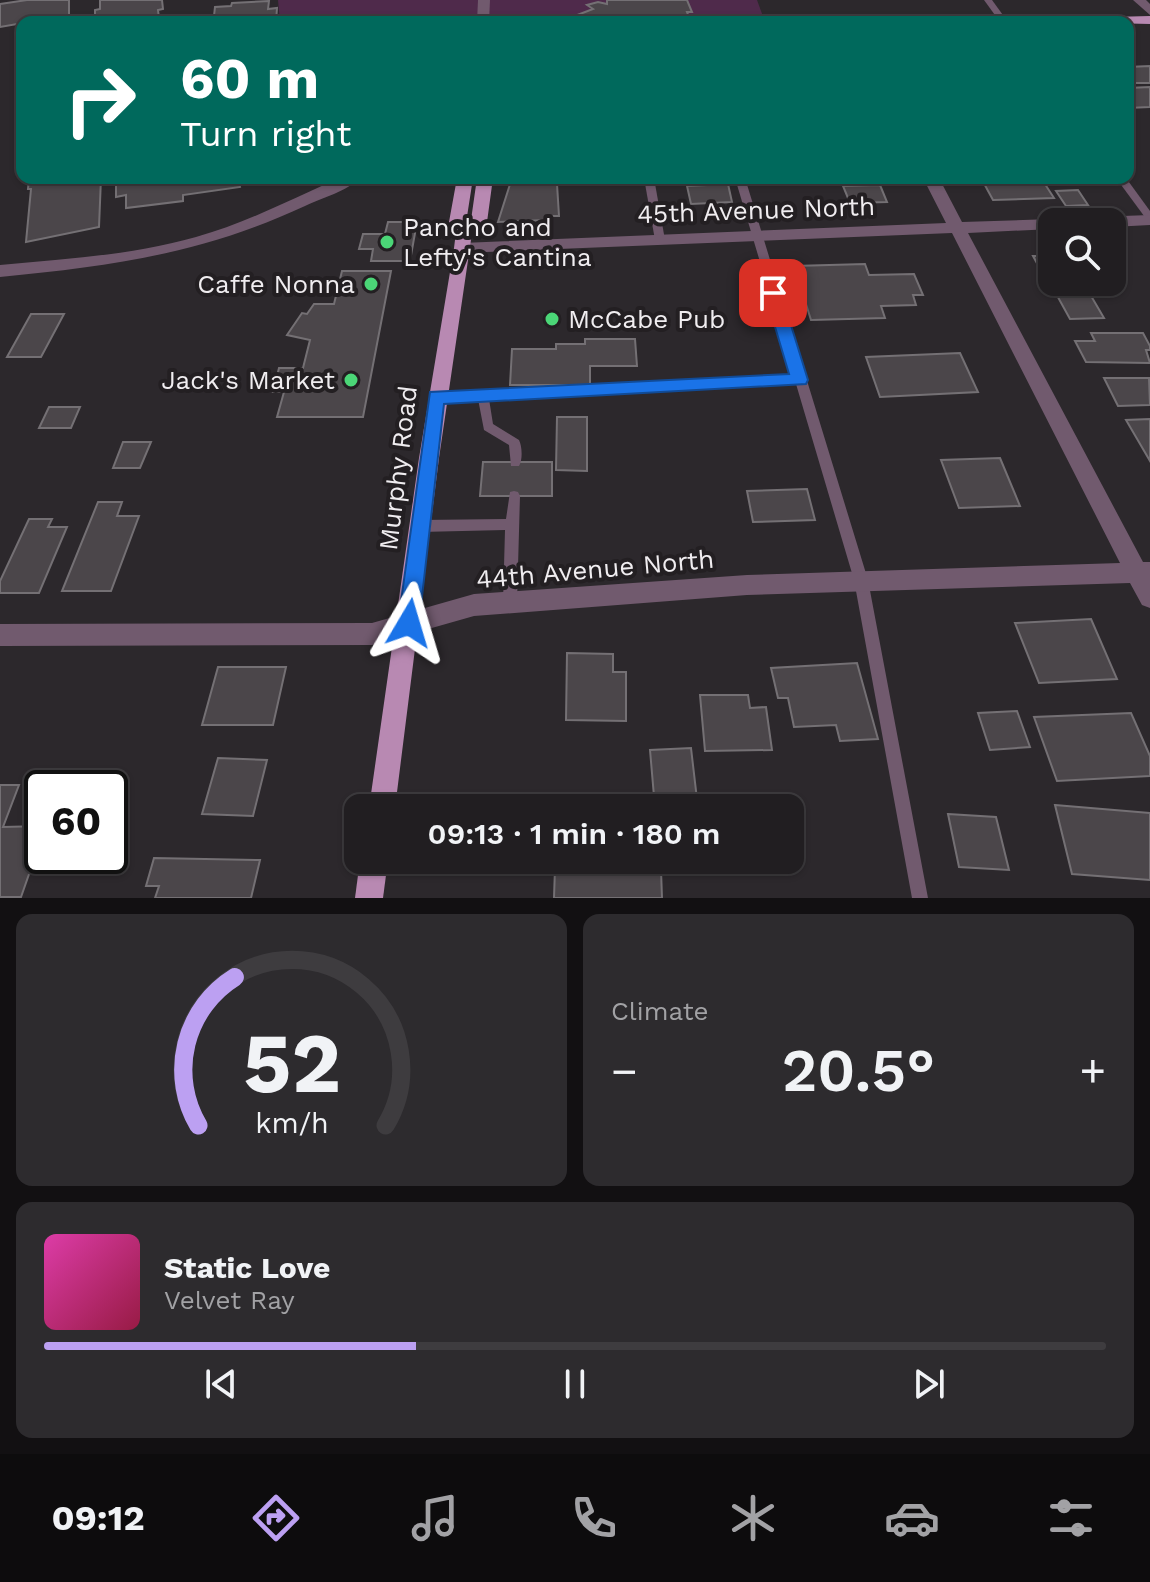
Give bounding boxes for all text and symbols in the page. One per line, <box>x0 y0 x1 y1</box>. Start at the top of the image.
text: 60 m <box>180 46 319 112</box>
icon: right <box>48 48 152 152</box>
text: Turn right <box>180 113 351 155</box>
street label: 45th Avenue North <box>637 191 875 229</box>
map controls <box>1038 208 1126 296</box>
button: search <box>1038 208 1126 296</box>
place label: Pancho and Lefty's Cantina <box>403 212 592 272</box>
marker: Pancho and Lefty's Cantina <box>378 233 396 251</box>
pin <box>739 259 807 327</box>
place label: Caffe Nonna <box>197 269 355 299</box>
icon: arrive <box>751 271 795 315</box>
marker: Caffe Nonna <box>362 275 380 293</box>
place label: McCabe Pub <box>568 304 725 334</box>
marker: McCabe Pub <box>543 310 561 328</box>
place label: Jack's Market <box>161 365 335 395</box>
marker: Jack's Market <box>342 371 360 389</box>
street label: Murphy Road <box>373 384 423 552</box>
street label: 44th Avenue North <box>475 544 715 594</box>
position arrow <box>367 581 451 665</box>
speed limit sign: 60 <box>24 770 128 874</box>
text: 09:13 · 1 min · 180 m <box>428 816 720 851</box>
text: Climate <box>611 996 709 1026</box>
text: 52 <box>242 1015 341 1112</box>
text: 20.5° <box>782 1035 935 1106</box>
text: − <box>611 1045 638 1097</box>
text: + <box>1079 1045 1106 1097</box>
text: km/h <box>255 1106 328 1140</box>
text: Static Love <box>164 1250 330 1285</box>
text: Velvet Ray <box>164 1285 295 1315</box>
icon: previous <box>199 1362 243 1406</box>
icon: pause <box>553 1362 597 1406</box>
icon: next <box>907 1362 951 1406</box>
icon: directions <box>248 1490 304 1546</box>
icon: music <box>407 1490 463 1546</box>
icon: phone <box>566 1490 622 1546</box>
icon: climate <box>725 1490 781 1546</box>
icon: car <box>884 1490 940 1546</box>
icon: filters <box>1043 1490 1099 1546</box>
text: 09:12 <box>51 1497 145 1539</box>

